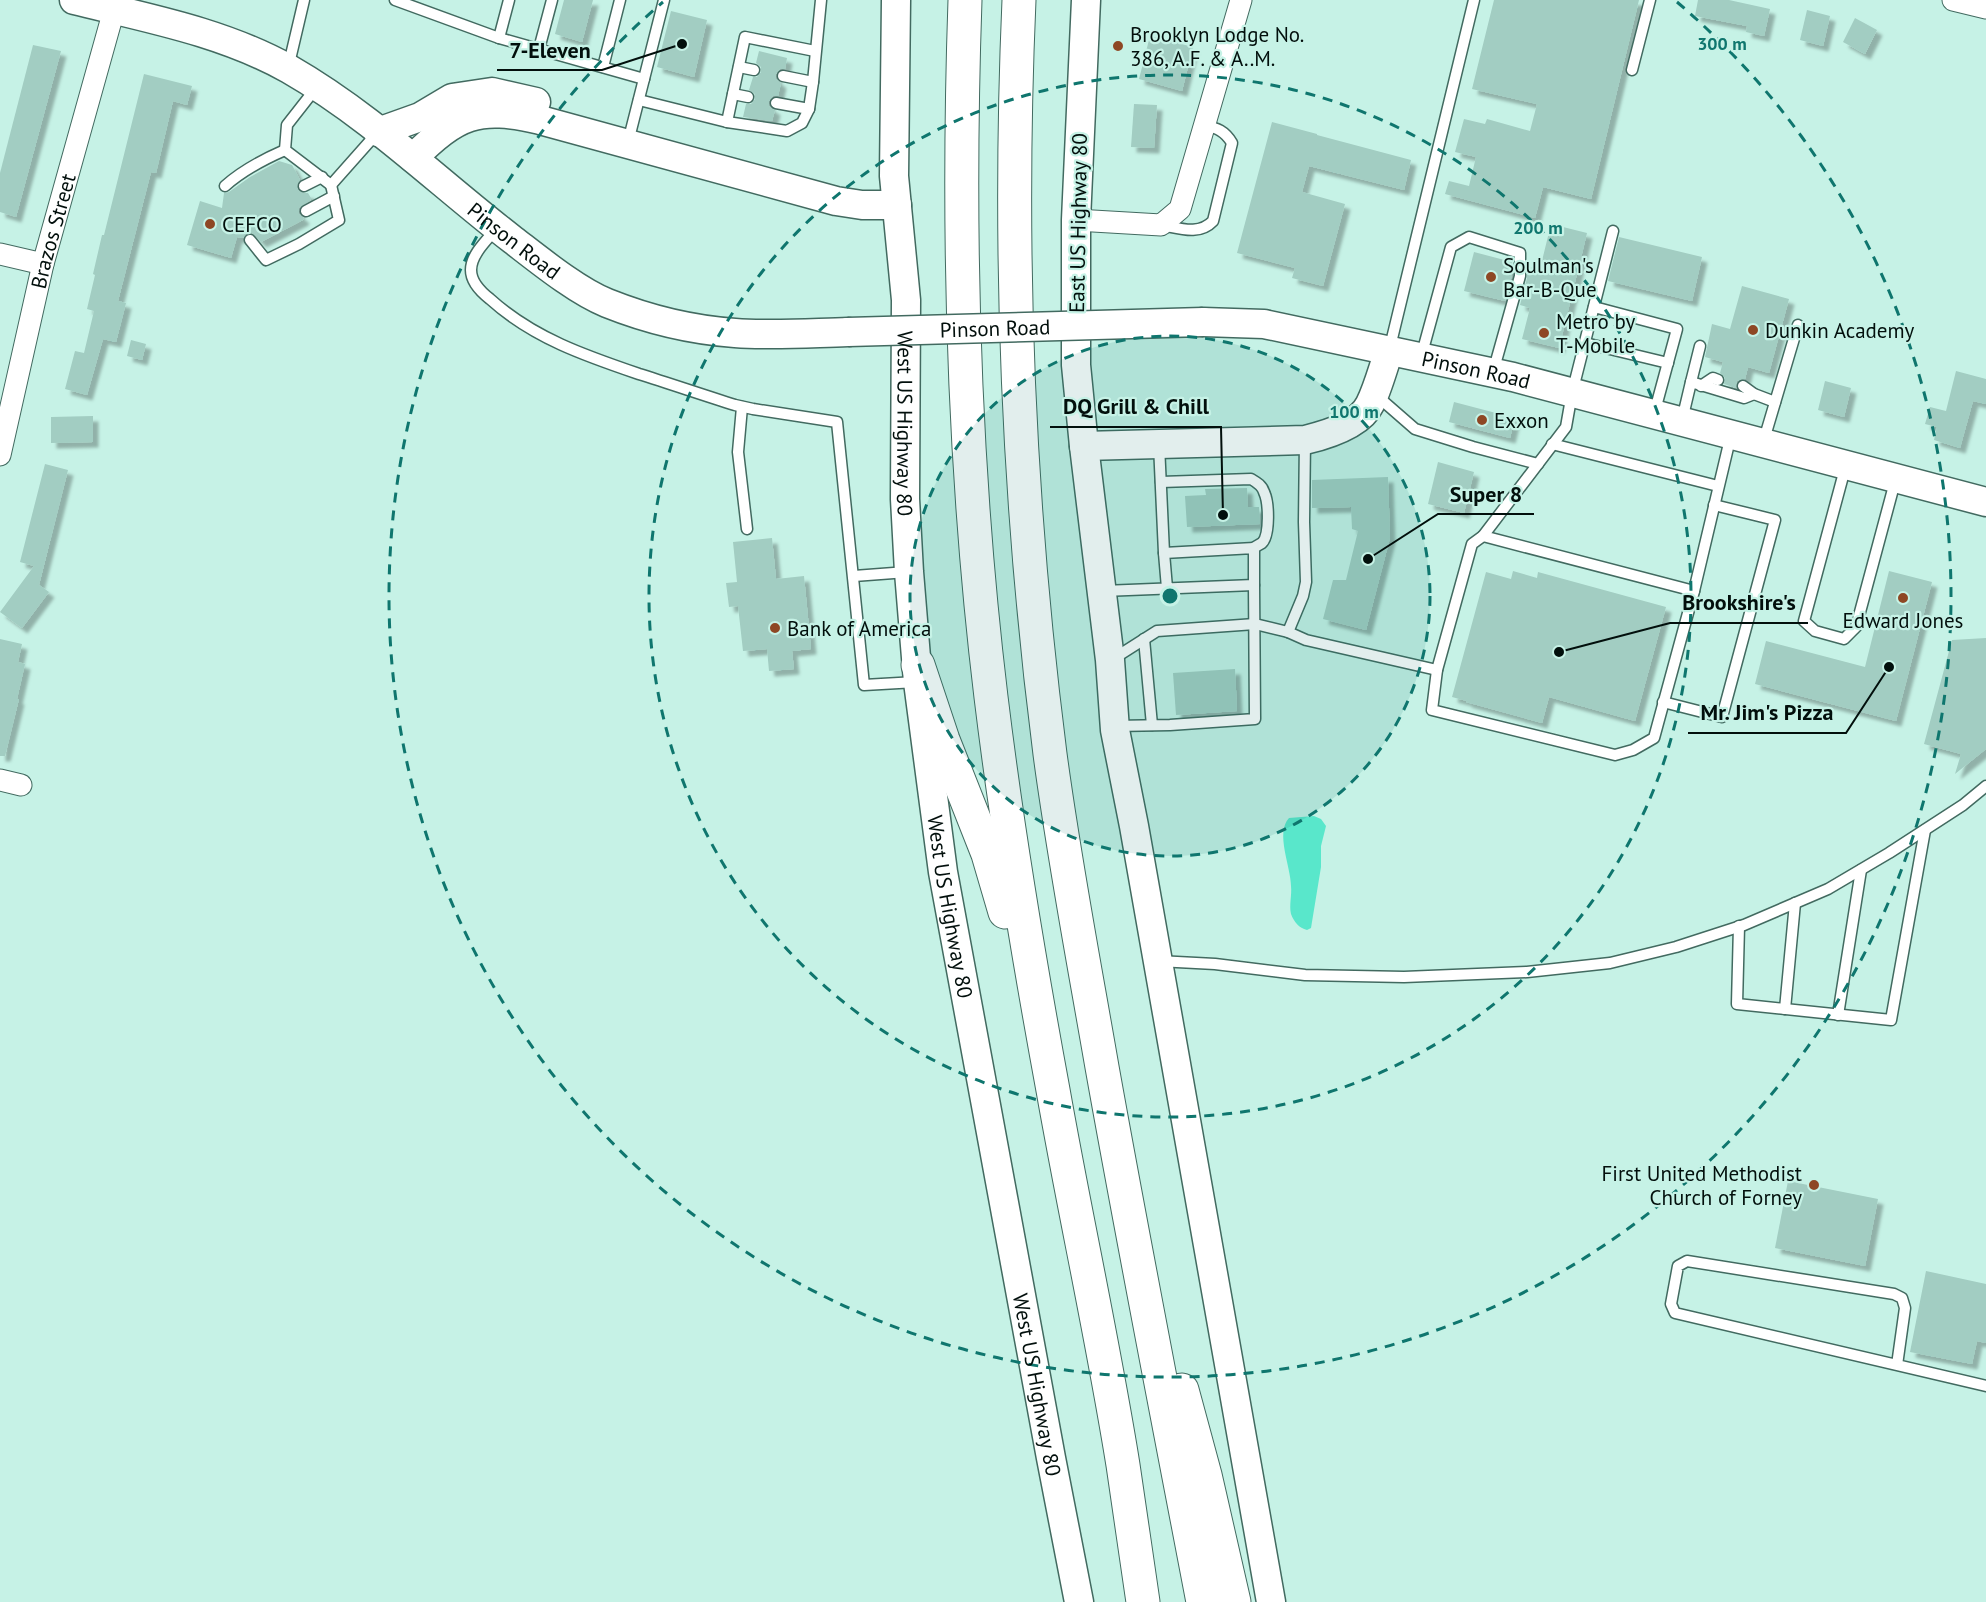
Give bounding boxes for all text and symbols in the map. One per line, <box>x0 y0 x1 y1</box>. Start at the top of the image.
place label: Brooklyn Lodge No. 386, A.F. & A..M. <box>1130 21 1304 72</box>
callout: 7-Eleven <box>497 30 602 70</box>
text: 300 m <box>1697 32 1747 55</box>
text: 7-Eleven <box>509 36 591 64</box>
marker: Brooklyn Lodge No. 386, A.F. & A..M. <box>1111 39 1125 53</box>
street label: East US Highway 80 <box>1063 133 1093 313</box>
street label: Brazos Street <box>24 170 81 291</box>
street label: Pinson Road <box>462 196 566 285</box>
place label: CEFCO <box>222 211 282 238</box>
text: 200 m <box>1513 216 1563 239</box>
marker: CEFCO <box>203 217 217 231</box>
place label: Soulman's Bar-B-Que <box>1503 252 1597 303</box>
marker: Soulman's Bar-B-Que <box>1484 270 1498 284</box>
place label: Metro by T-Mobile <box>1556 308 1635 359</box>
street label: Pinson Road <box>939 313 1051 343</box>
place label: Dunkin Academy <box>1765 317 1915 344</box>
marker: Dunkin Academy <box>1746 323 1760 337</box>
marker: Metro by T-Mobile <box>1537 326 1551 340</box>
street label: West US Highway 80 <box>891 331 919 517</box>
street label: Pinson Road <box>1419 344 1534 395</box>
callout: DQ Grill & Chill <box>1050 387 1221 427</box>
text: DQ Grill & Chill <box>1063 392 1209 420</box>
text: 100 m <box>1329 400 1379 423</box>
place label: Exxon <box>1494 407 1549 434</box>
marker: Exxon <box>1475 413 1489 427</box>
callout: Super 8 <box>1438 474 1534 514</box>
text: Super 8 <box>1450 480 1522 508</box>
callout: Brookshire's <box>1670 583 1808 623</box>
centre of rings <box>1160 586 1180 606</box>
text: Brookshire's <box>1682 588 1796 616</box>
marker: Edward Jones <box>1896 591 1910 605</box>
place label: Edward Jones <box>1843 607 1963 634</box>
place label: Bank of America <box>787 615 932 642</box>
marker: Bank of America <box>768 621 782 635</box>
callout: Mr. Jim's Pizza <box>1688 693 1846 733</box>
text: Mr. Jim's Pizza <box>1701 698 1834 726</box>
street label: West US Highway 80 <box>922 813 979 1000</box>
place label: First United Methodist Church of Forney <box>1602 1160 1802 1211</box>
marker: First United Methodist Church of Forney <box>1807 1178 1821 1192</box>
street label: West US Highway 80 <box>1007 1291 1068 1478</box>

